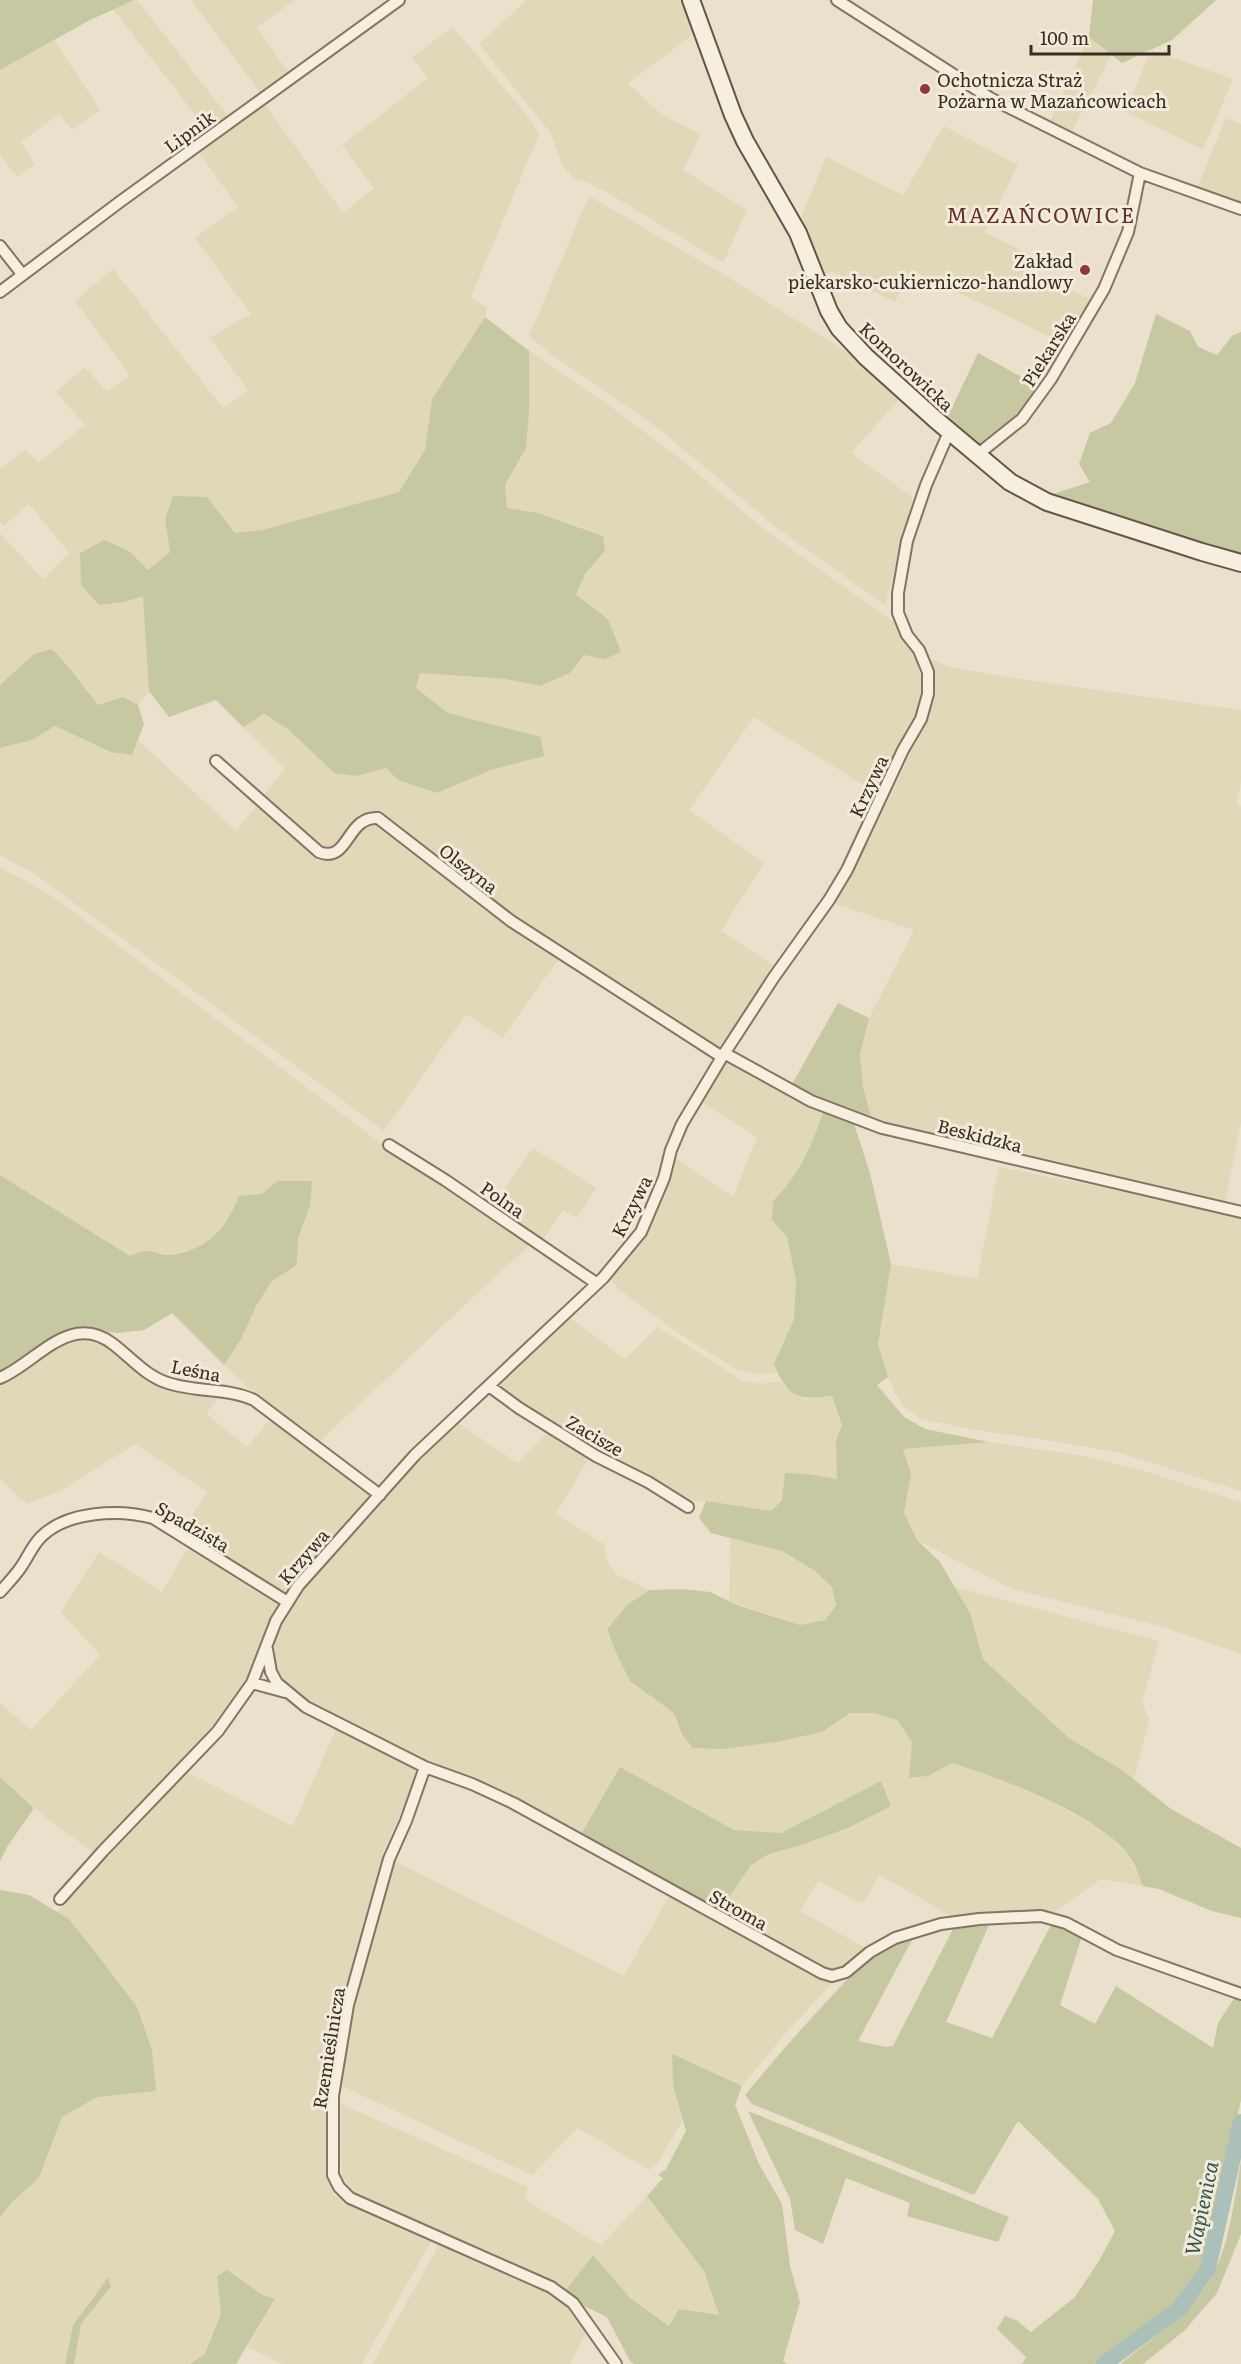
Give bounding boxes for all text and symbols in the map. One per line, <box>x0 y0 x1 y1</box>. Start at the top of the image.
scale bar <box>1031 18 1169 56</box>
text: 100 m <box>1040 24 1089 51</box>
place label: Ochotnicza Straż Pożarna w Mazańcowicach <box>937 66 1167 114</box>
marker: Ochotnicza Straż Pożarna w Mazańcowicach <box>918 82 932 96</box>
street label: Lipnik <box>158 103 221 159</box>
district label: MAZAŃCOWICE <box>946 198 1136 229</box>
place label: Zakład piekarsko-cukierniczo-handlowy <box>788 247 1074 295</box>
marker: Zakład piekarsko-cukierniczo-handlowy <box>1078 263 1092 277</box>
street label: Piekarska <box>1014 306 1082 392</box>
street label: Komorowicka <box>854 315 961 417</box>
street label: Krzywa <box>842 750 894 822</box>
street label: Olszyna <box>434 836 504 900</box>
street label: Beskidzka <box>935 1111 1026 1159</box>
street label: Krzywa <box>604 1170 658 1242</box>
street label: Polna <box>475 1174 531 1224</box>
street label: Leśna <box>169 1352 224 1388</box>
street label: Zacisze <box>561 1408 629 1462</box>
street label: Spadzista <box>151 1494 235 1558</box>
street label: Krzywa <box>271 1522 335 1590</box>
street label: Stroma <box>705 1882 774 1936</box>
street label: Rzemieślnicza <box>305 1985 351 2111</box>
water label: Wapienica <box>1175 2158 1225 2258</box>

